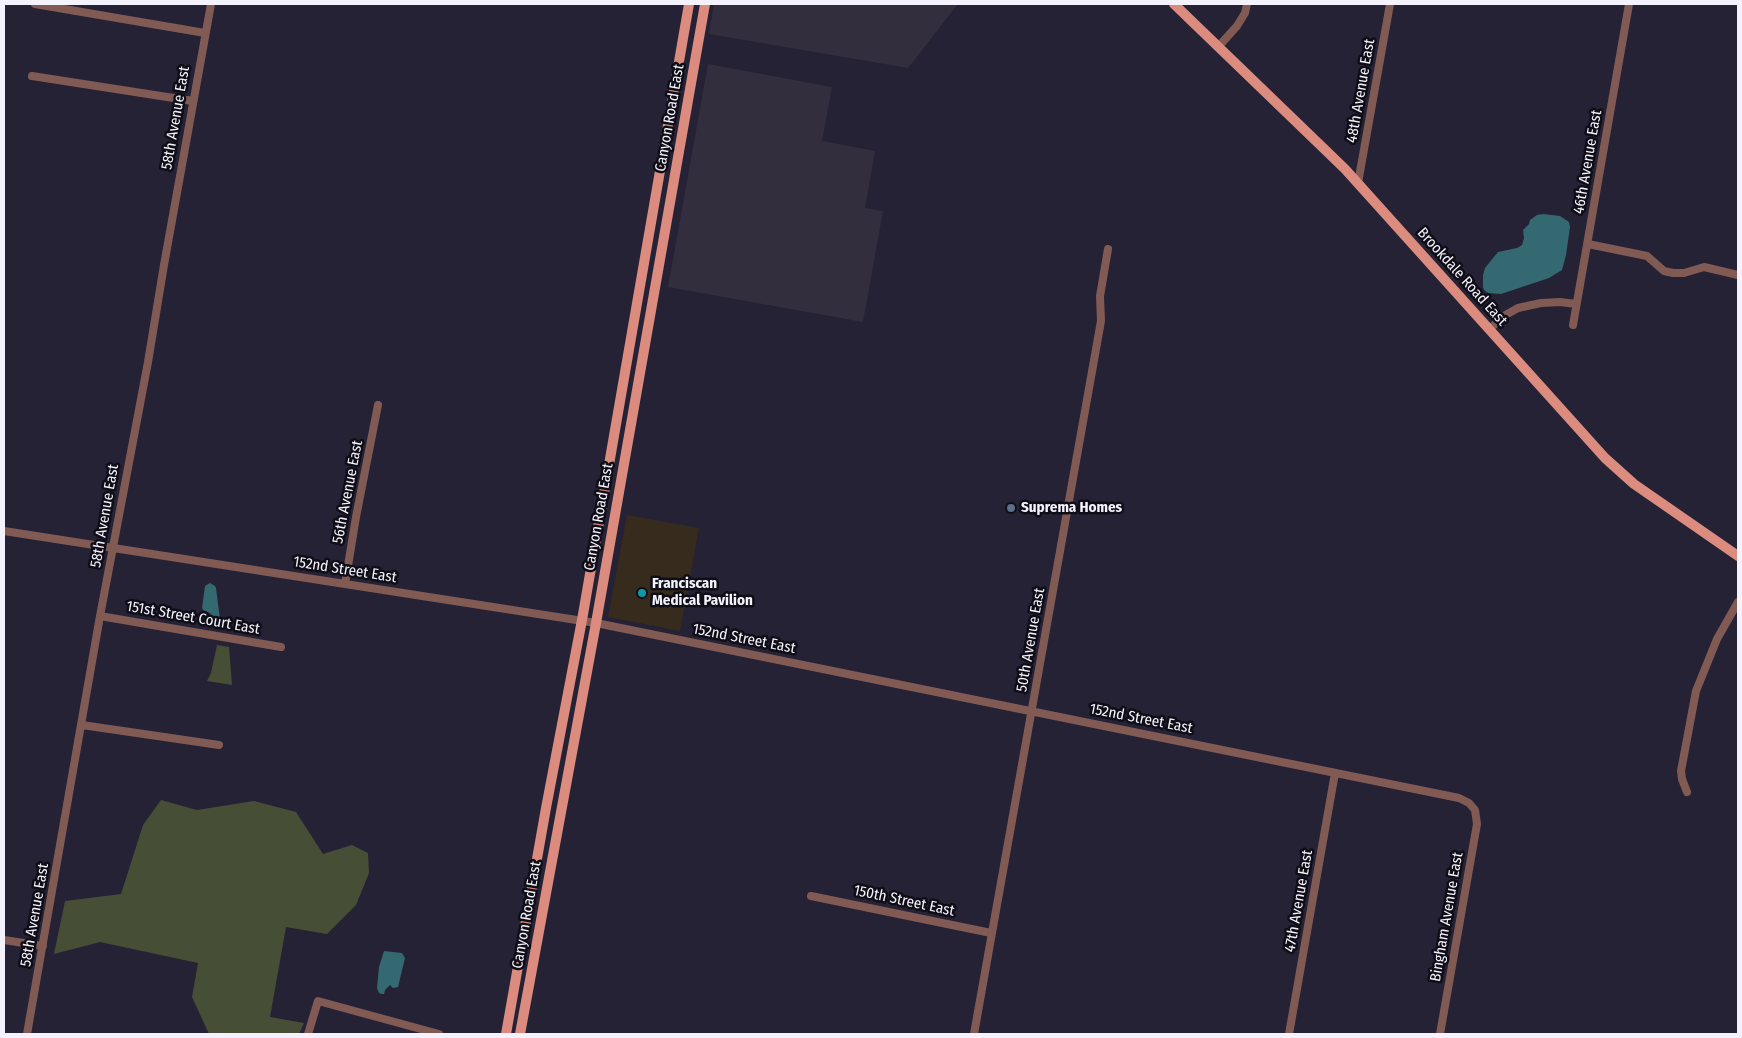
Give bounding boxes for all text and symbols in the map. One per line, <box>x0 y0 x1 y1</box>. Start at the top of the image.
street label: 48th Avenue East <box>1343 38 1379 144</box>
street label: Canyon Road East <box>652 63 688 173</box>
street label: 58th Avenue East <box>158 65 194 171</box>
street label: 46th Avenue East <box>1570 109 1606 215</box>
street label: Brookdale Road East <box>1413 224 1511 330</box>
street label: 56th Avenue East <box>329 439 367 545</box>
street label: Canyon Road East <box>581 462 617 572</box>
street label: 58th Avenue East <box>87 463 123 569</box>
place label: Suprema Homes <box>1021 499 1122 517</box>
marker: Suprema Homes <box>1005 502 1017 514</box>
street label: 152nd Street East <box>292 553 398 587</box>
place label: Franciscan Medical Pavilion <box>652 575 753 610</box>
marker: Franciscan Medical Pavilion <box>636 587 648 599</box>
street label: 50th Avenue East <box>1013 587 1049 693</box>
street label: 151st Street Court East <box>125 597 261 639</box>
street label: 152nd Street East <box>691 620 797 658</box>
street label: 152nd Street East <box>1088 700 1194 738</box>
street label: 47th Avenue East <box>1281 849 1317 953</box>
street label: Bingham Avenue East <box>1427 851 1467 983</box>
street label: Canyon Road East <box>509 860 545 970</box>
street label: 58th Avenue East <box>17 862 53 968</box>
street label: 150th Street East <box>852 882 956 920</box>

